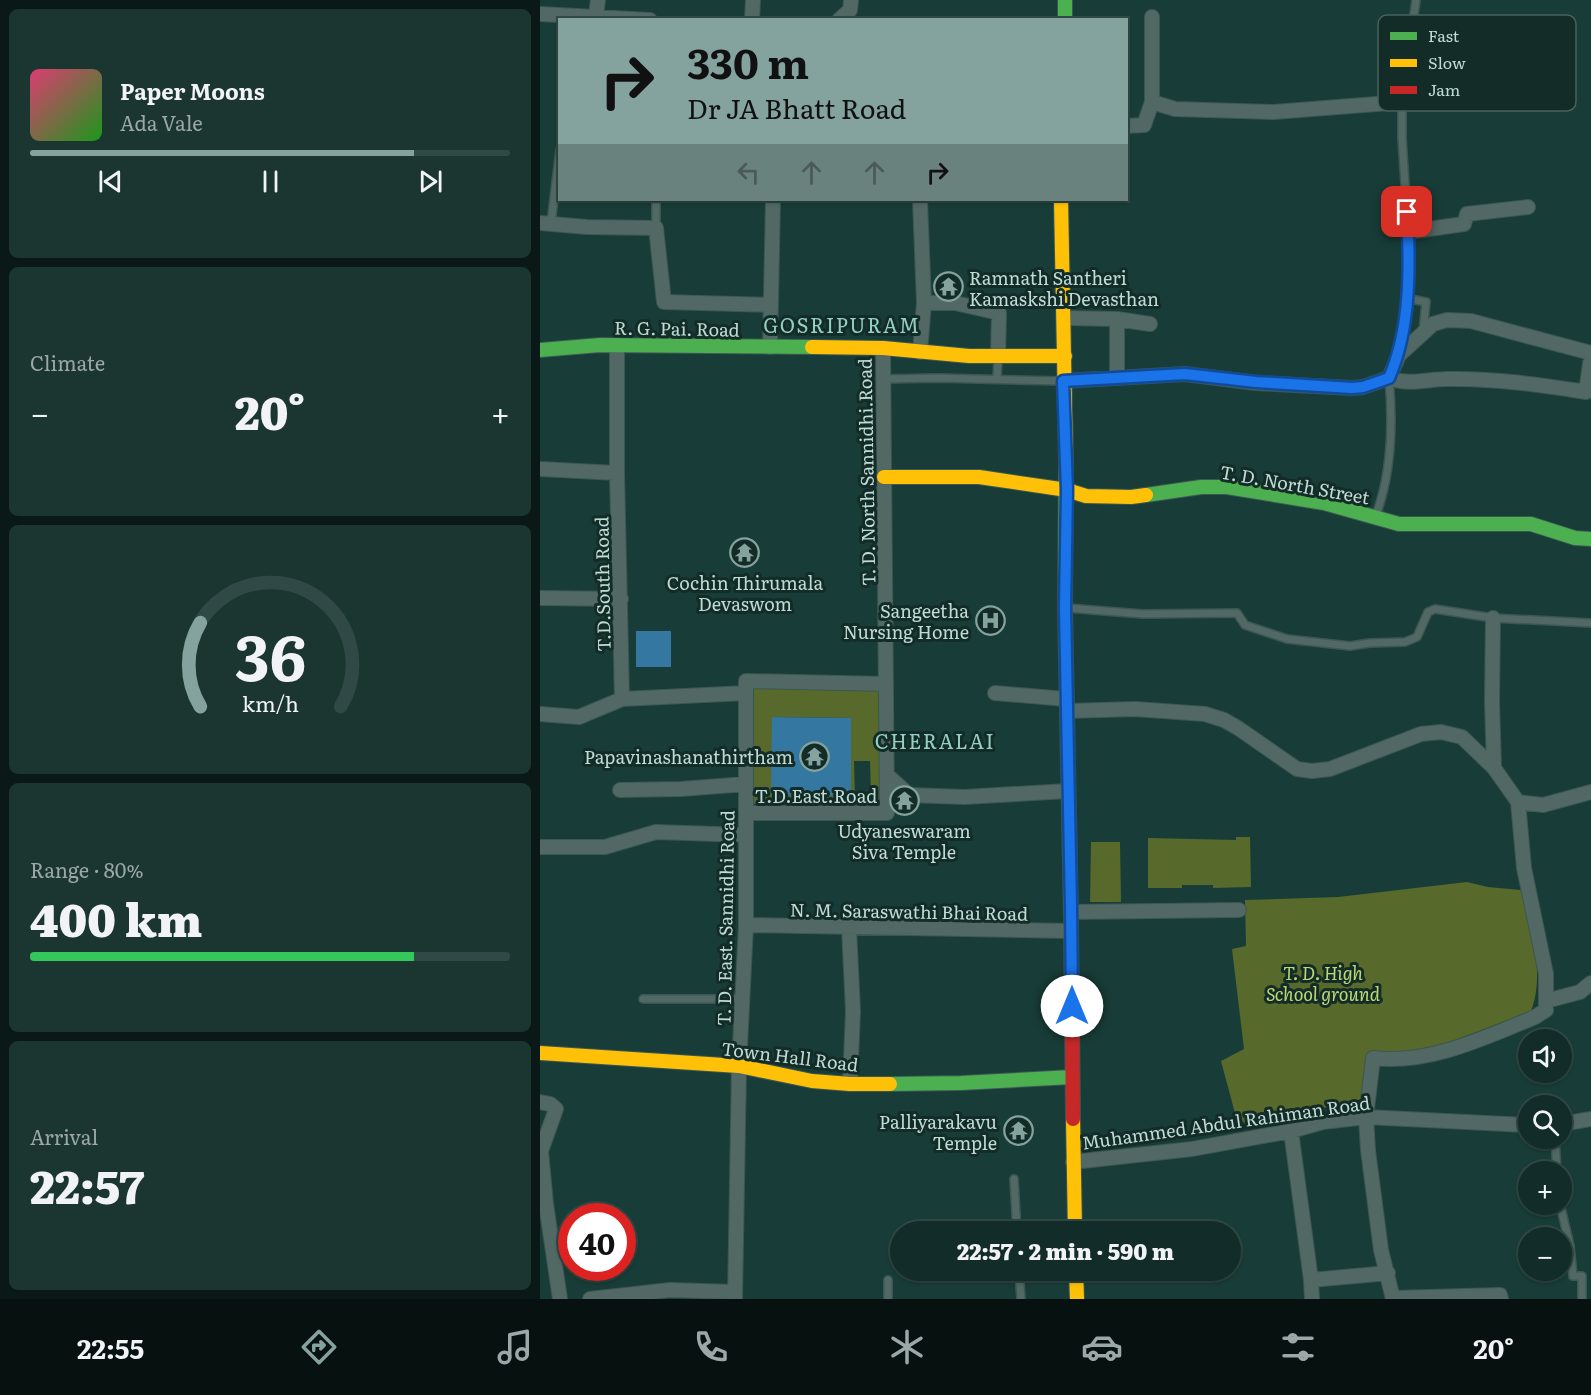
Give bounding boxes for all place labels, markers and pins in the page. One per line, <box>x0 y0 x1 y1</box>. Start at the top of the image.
pin <box>1381 186 1432 237</box>
place label: Ramnath Santheri Kamaskshi Devasthan <box>969 264 1159 312</box>
temple icon: Ramnath Santheri Kamaskshi Devasthan <box>932 271 964 303</box>
temple icon: Cochin Thirumala Devaswom <box>729 537 761 569</box>
place label: Cochin Thirumala Devaswom <box>667 569 824 617</box>
place label: Sangeetha Nursing Home <box>843 597 969 645</box>
hospital icon: Sangeetha Nursing Home <box>974 604 1006 636</box>
temple icon: Papavinashanathirtham <box>798 740 830 772</box>
place label: Papavinashanathirtham <box>584 743 793 770</box>
temple icon: Udyaneswaram Siva Temple <box>888 785 920 817</box>
place label: Udyaneswaram Siva Temple <box>837 817 971 865</box>
place label: Palliyarakavu Temple <box>879 1108 997 1156</box>
temple icon: Palliyarakavu Temple <box>1002 1115 1034 1147</box>

